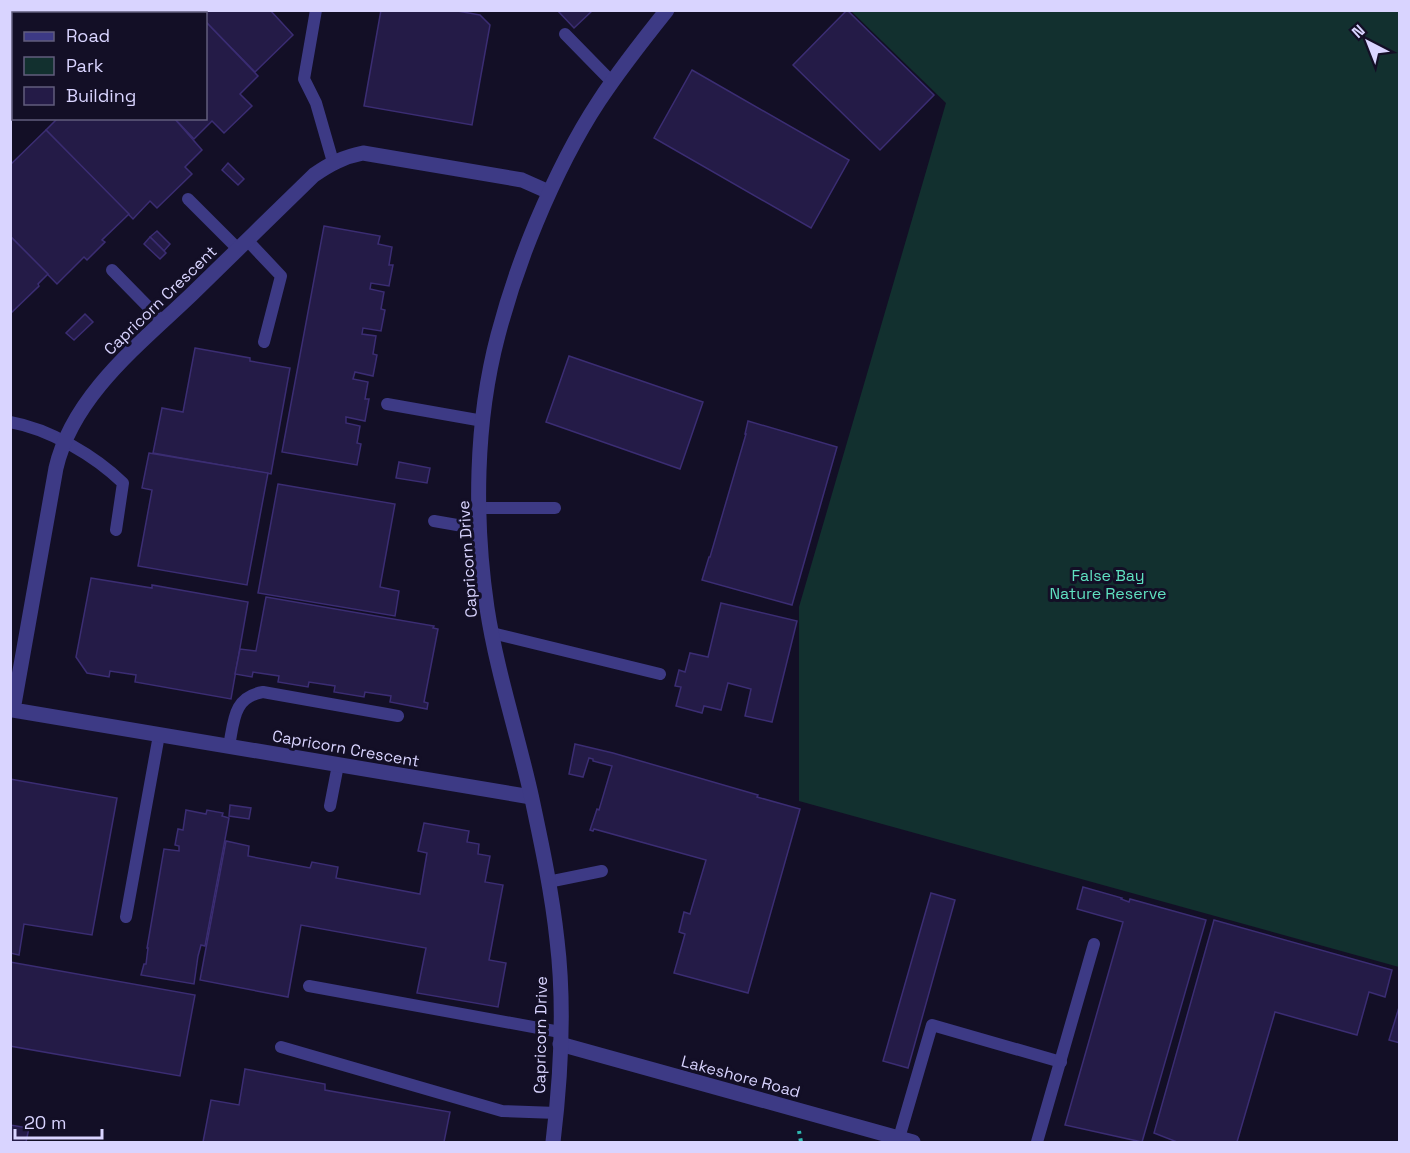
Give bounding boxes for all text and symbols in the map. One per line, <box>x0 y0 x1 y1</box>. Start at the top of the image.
legend <box>12 12 207 120</box>
north arrow <box>1338 12 1398 72</box>
text: N <box>1347 20 1369 43</box>
text: Road <box>66 24 110 47</box>
text: Park <box>66 54 104 77</box>
text: Building <box>66 84 136 107</box>
street label: Capricorn Crescent <box>99 241 221 360</box>
street label: Capricorn Drive <box>453 500 482 618</box>
park label: False Bay Nature Reserve <box>1049 565 1167 604</box>
street label: Capricorn Crescent <box>271 725 421 772</box>
street label: Capricorn Drive <box>529 976 552 1094</box>
street label: Lakeshore Road <box>679 1051 803 1102</box>
scale bar <box>15 1102 102 1140</box>
text: 20 m <box>24 1111 67 1134</box>

